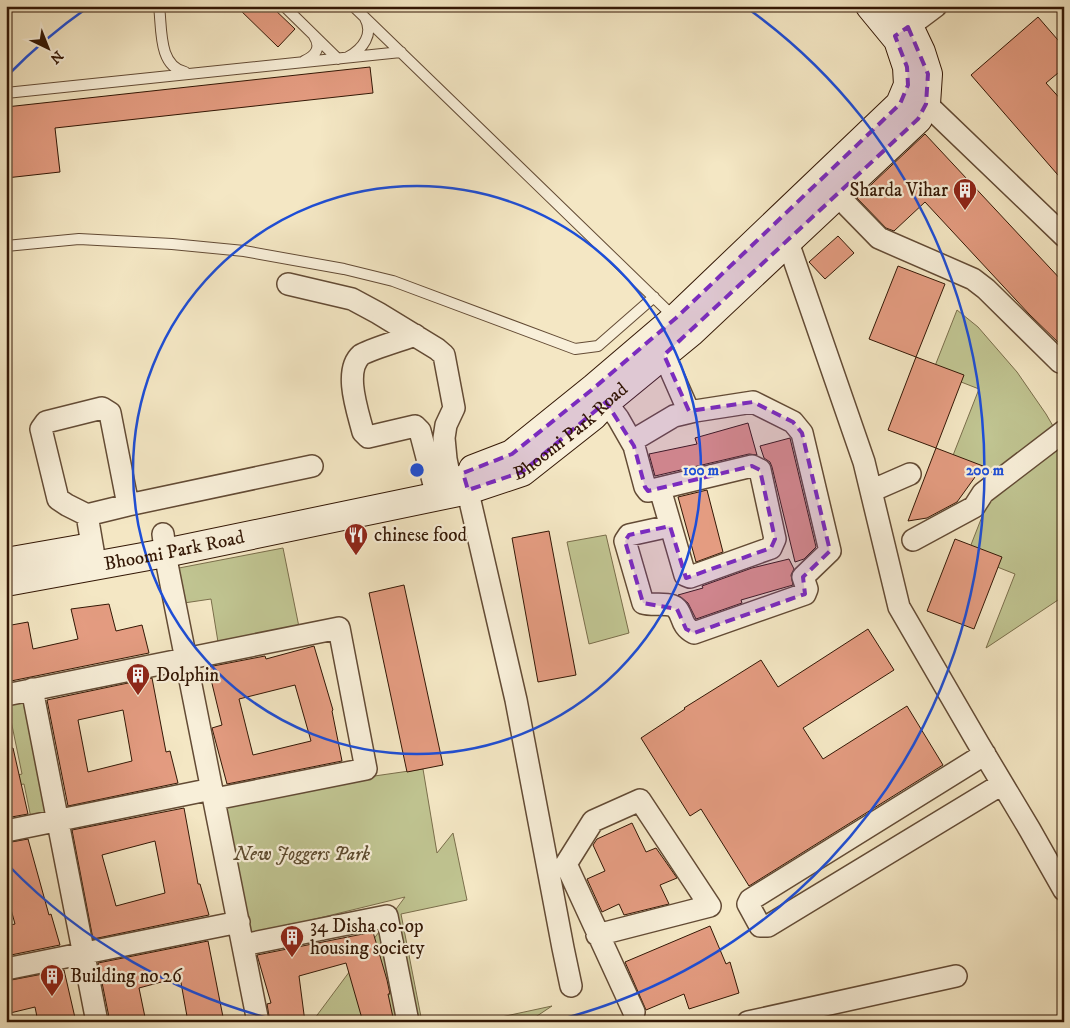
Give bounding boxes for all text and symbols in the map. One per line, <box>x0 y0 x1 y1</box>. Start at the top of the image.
north arrow <box>22 22 72 72</box>
text: N <box>45 46 67 68</box>
building icon: Sharda Vihar <box>952 177 978 211</box>
place label: Sharda Vihar <box>849 179 948 202</box>
street label: Bhoomi Park Road <box>510 377 633 486</box>
centre of rings <box>408 461 426 479</box>
text: 100 m <box>683 461 720 480</box>
text: 200 m <box>966 461 1005 480</box>
restaurant icon: chinese food <box>343 522 369 556</box>
place label: chinese food <box>374 524 468 547</box>
street label: Bhoomi Park Road <box>102 525 247 575</box>
building icon: Dolphin <box>125 662 151 696</box>
place label: Dolphin <box>156 664 219 687</box>
park label: New Joggers Park <box>233 843 370 866</box>
place label: 34 Disha co-op housing society <box>310 915 425 960</box>
building icon: 34 Disha co-op housing society <box>279 924 305 958</box>
building icon: Building no 26 <box>39 963 65 997</box>
place label: Building no 26 <box>70 965 183 988</box>

